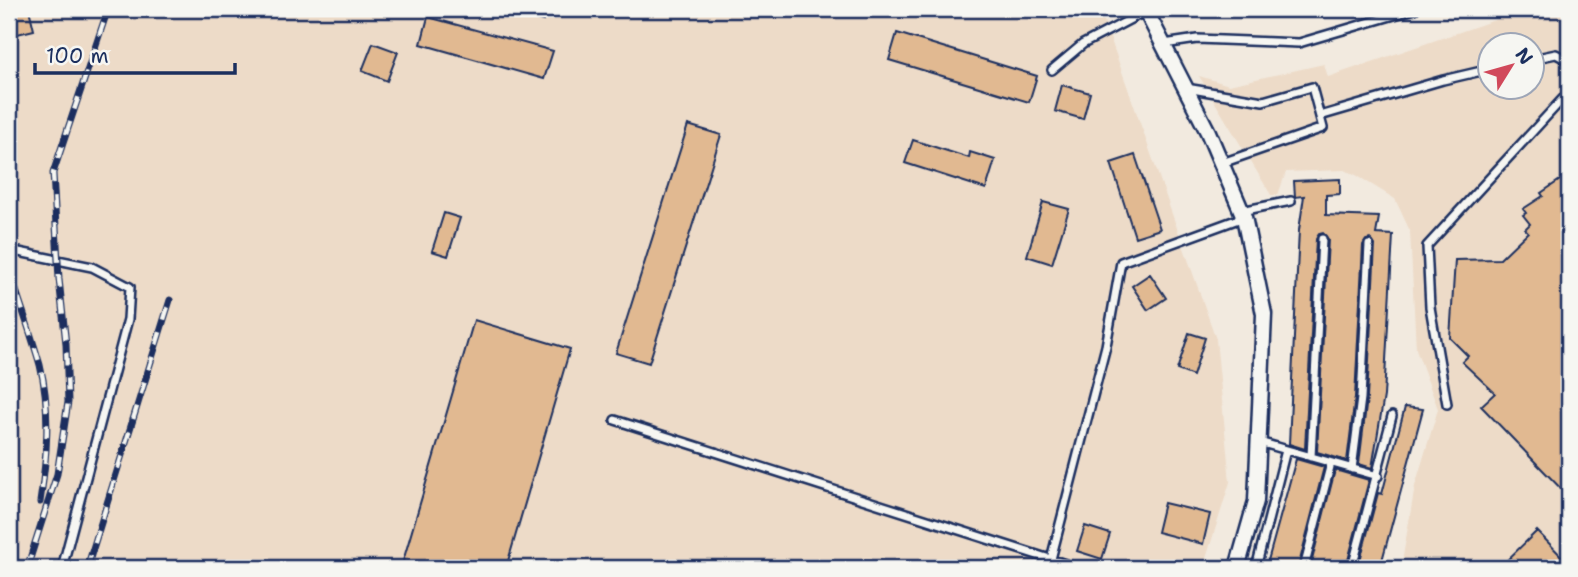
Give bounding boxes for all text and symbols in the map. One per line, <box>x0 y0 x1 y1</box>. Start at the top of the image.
scale bar <box>35 32 234 76</box>
north arrow <box>1476 32 1546 102</box>
text: 100 m <box>46 42 109 70</box>
text: N <box>1510 43 1539 70</box>

